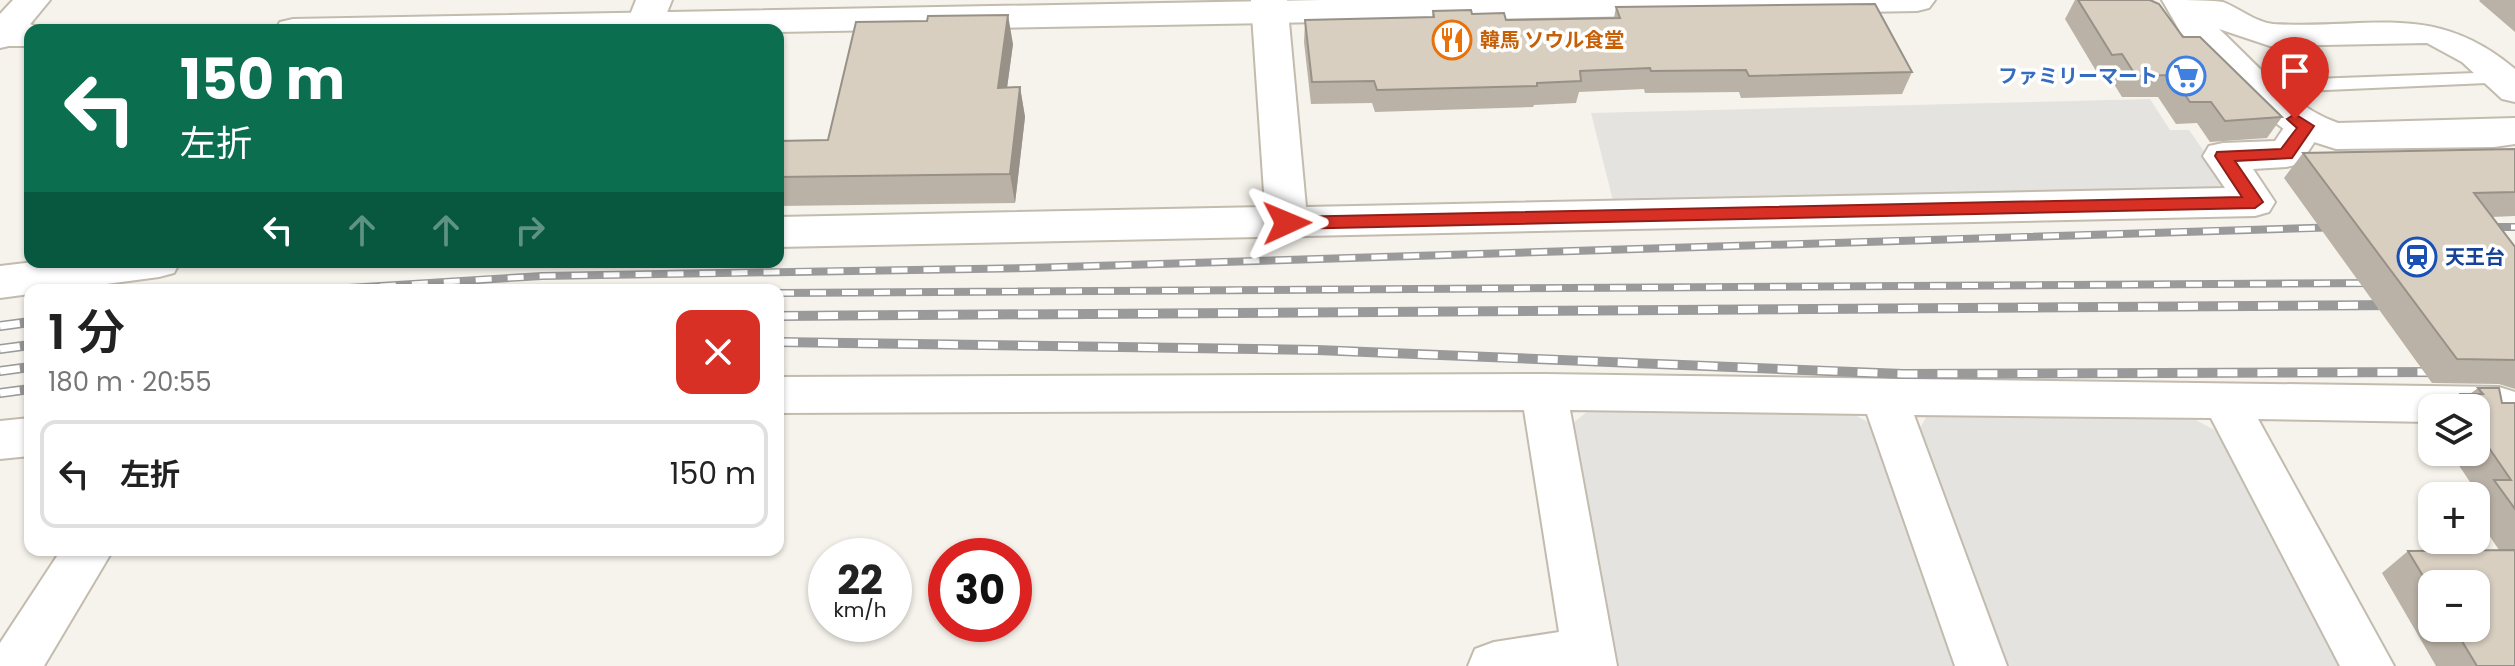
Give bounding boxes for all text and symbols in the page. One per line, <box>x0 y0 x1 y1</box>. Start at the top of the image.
restaurant icon: 韓馬 ソウル食堂 <box>1431 19 1473 61</box>
place label: 韓馬 ソウル食堂 <box>1480 26 1624 54</box>
pin <box>2261 37 2329 119</box>
text: 150 m <box>180 40 345 119</box>
icon: arrive <box>2273 49 2317 93</box>
supermarket icon: ファミリーマート <box>2165 55 2207 97</box>
icon: left <box>48 56 152 160</box>
place label: ファミリーマート <box>1998 62 2158 90</box>
text: 左折 <box>180 118 252 169</box>
position arrow <box>1245 181 1329 265</box>
icon: left <box>256 208 300 252</box>
icon: ahead <box>340 208 384 252</box>
icon: ahead <box>424 208 468 252</box>
icon: right <box>508 208 552 252</box>
station icon: 天王台 <box>2396 236 2438 278</box>
place label: 天王台 <box>2445 243 2505 271</box>
text: 1 分 <box>48 299 125 366</box>
button: close <box>676 310 760 394</box>
text: 180 m · 20:55 <box>48 364 212 400</box>
map controls <box>2418 394 2490 642</box>
button: layers <box>2418 394 2490 466</box>
icon: left <box>52 452 96 496</box>
text: 150 m <box>670 452 756 495</box>
text: 左折 <box>120 453 180 496</box>
button: + <box>2418 482 2490 554</box>
speed limit sign: 30 <box>928 538 1032 642</box>
text: 22 <box>837 552 883 608</box>
button: − <box>2418 570 2490 642</box>
text: km/h <box>833 596 887 624</box>

